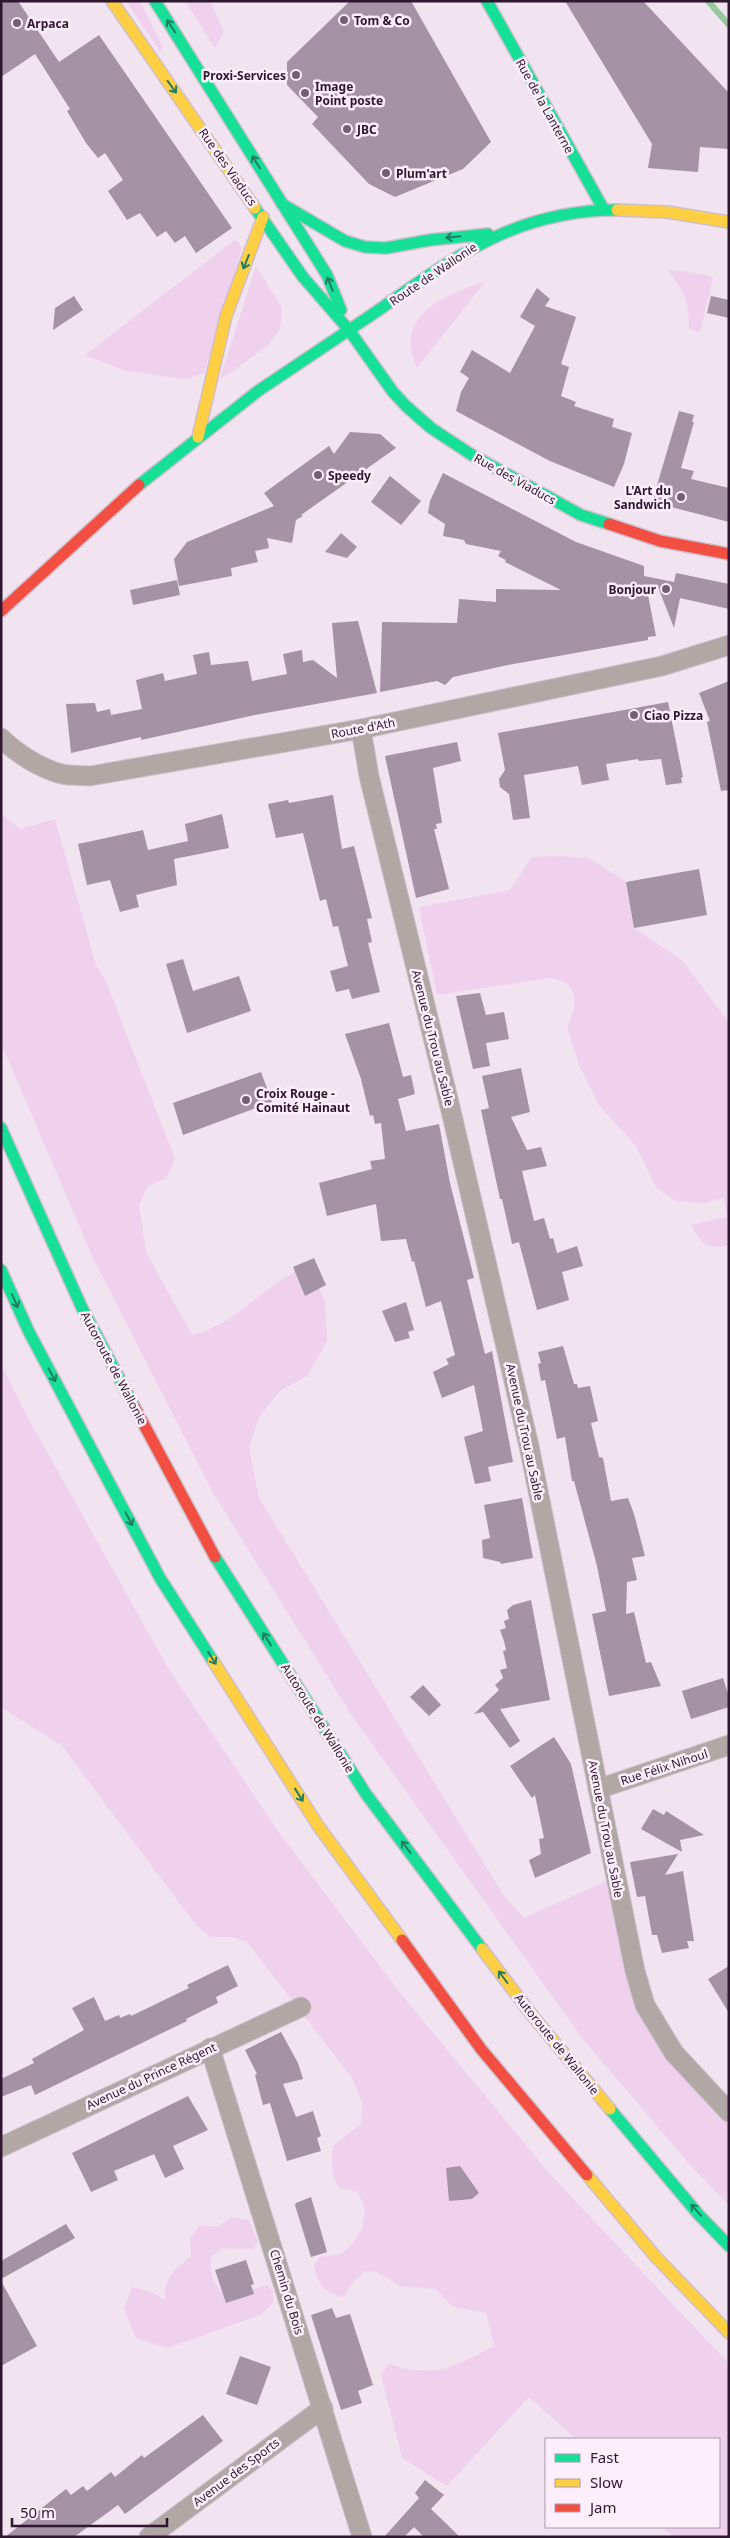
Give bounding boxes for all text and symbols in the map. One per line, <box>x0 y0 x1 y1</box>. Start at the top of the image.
place label: Tom & Co <box>354 12 410 29</box>
marker: Tom & Co <box>338 14 350 26</box>
place label: Arpaca <box>27 15 69 32</box>
marker: Arpaca <box>11 17 23 29</box>
one-way arrow <box>166 20 176 34</box>
street label: Rue de la Lanterne <box>512 56 578 157</box>
place label: Proxi-Services <box>203 67 286 84</box>
marker: Proxi-Services <box>290 69 302 81</box>
place label: Image Point poste <box>315 78 383 109</box>
one-way arrow <box>167 80 177 94</box>
marker: Image Point poste <box>299 87 311 99</box>
place label: JBC <box>356 121 377 138</box>
marker: JBC <box>341 123 353 135</box>
street label: Rue des Viaducs <box>195 125 261 209</box>
one-way arrow <box>251 156 261 170</box>
place label: Plum'art <box>396 165 447 182</box>
marker: Plum'art <box>380 167 392 179</box>
one-way arrow <box>445 233 461 242</box>
street label: Route de Wallonie <box>386 238 480 310</box>
one-way arrow <box>241 254 250 269</box>
one-way arrow <box>325 277 335 292</box>
street label: Rue des Viaducs <box>471 449 559 509</box>
place label: Speedy <box>328 467 371 484</box>
marker: Speedy <box>312 469 324 481</box>
place label: L'Art du Sandwich <box>614 482 671 513</box>
marker: L'Art du Sandwich <box>675 491 687 503</box>
place label: Bonjour <box>608 581 657 598</box>
marker: Bonjour <box>660 583 672 595</box>
place label: Ciao Pizza <box>644 707 703 724</box>
marker: Ciao Pizza <box>628 709 640 721</box>
street label: Route d'Ath <box>329 713 397 743</box>
street label: Avenue du Trou au Sable <box>408 968 458 1108</box>
place label: Croix Rouge - Comité Hainaut <box>256 1085 350 1116</box>
marker: Croix Rouge - Comité Hainaut <box>240 1094 252 1106</box>
one-way arrow <box>11 1293 21 1308</box>
street label: Autoroute de Wallonie <box>77 1308 151 1428</box>
street label: Avenue du Trou au Sable <box>502 1362 548 1502</box>
one-way arrow <box>47 1368 57 1383</box>
one-way arrow <box>124 1511 134 1526</box>
one-way arrow <box>262 1632 272 1646</box>
one-way arrow <box>207 1651 217 1665</box>
street label: Autoroute de Wallonie <box>277 1660 359 1776</box>
street label: Rue Félix Nihoul <box>618 1745 710 1789</box>
street label: Avenue du Trou au Sable <box>584 1759 628 1899</box>
one-way arrow <box>294 1788 304 1802</box>
one-way arrow <box>401 1840 411 1854</box>
one-way arrow <box>498 1971 509 1984</box>
street label: Autoroute de Wallonie <box>511 1990 603 2098</box>
street label: Avenue du Prince Régent <box>83 2038 219 2114</box>
one-way arrow <box>690 2204 701 2217</box>
street label: Chemin du Bois <box>266 2247 308 2337</box>
street label: Avenue des Sports <box>189 2434 283 2510</box>
legend <box>545 2438 720 2528</box>
text: Fast <box>590 2447 619 2467</box>
text: Slow <box>590 2472 623 2492</box>
scale bar <box>12 2496 168 2528</box>
text: Jam <box>588 2497 617 2517</box>
text: 50 m <box>20 2502 55 2522</box>

